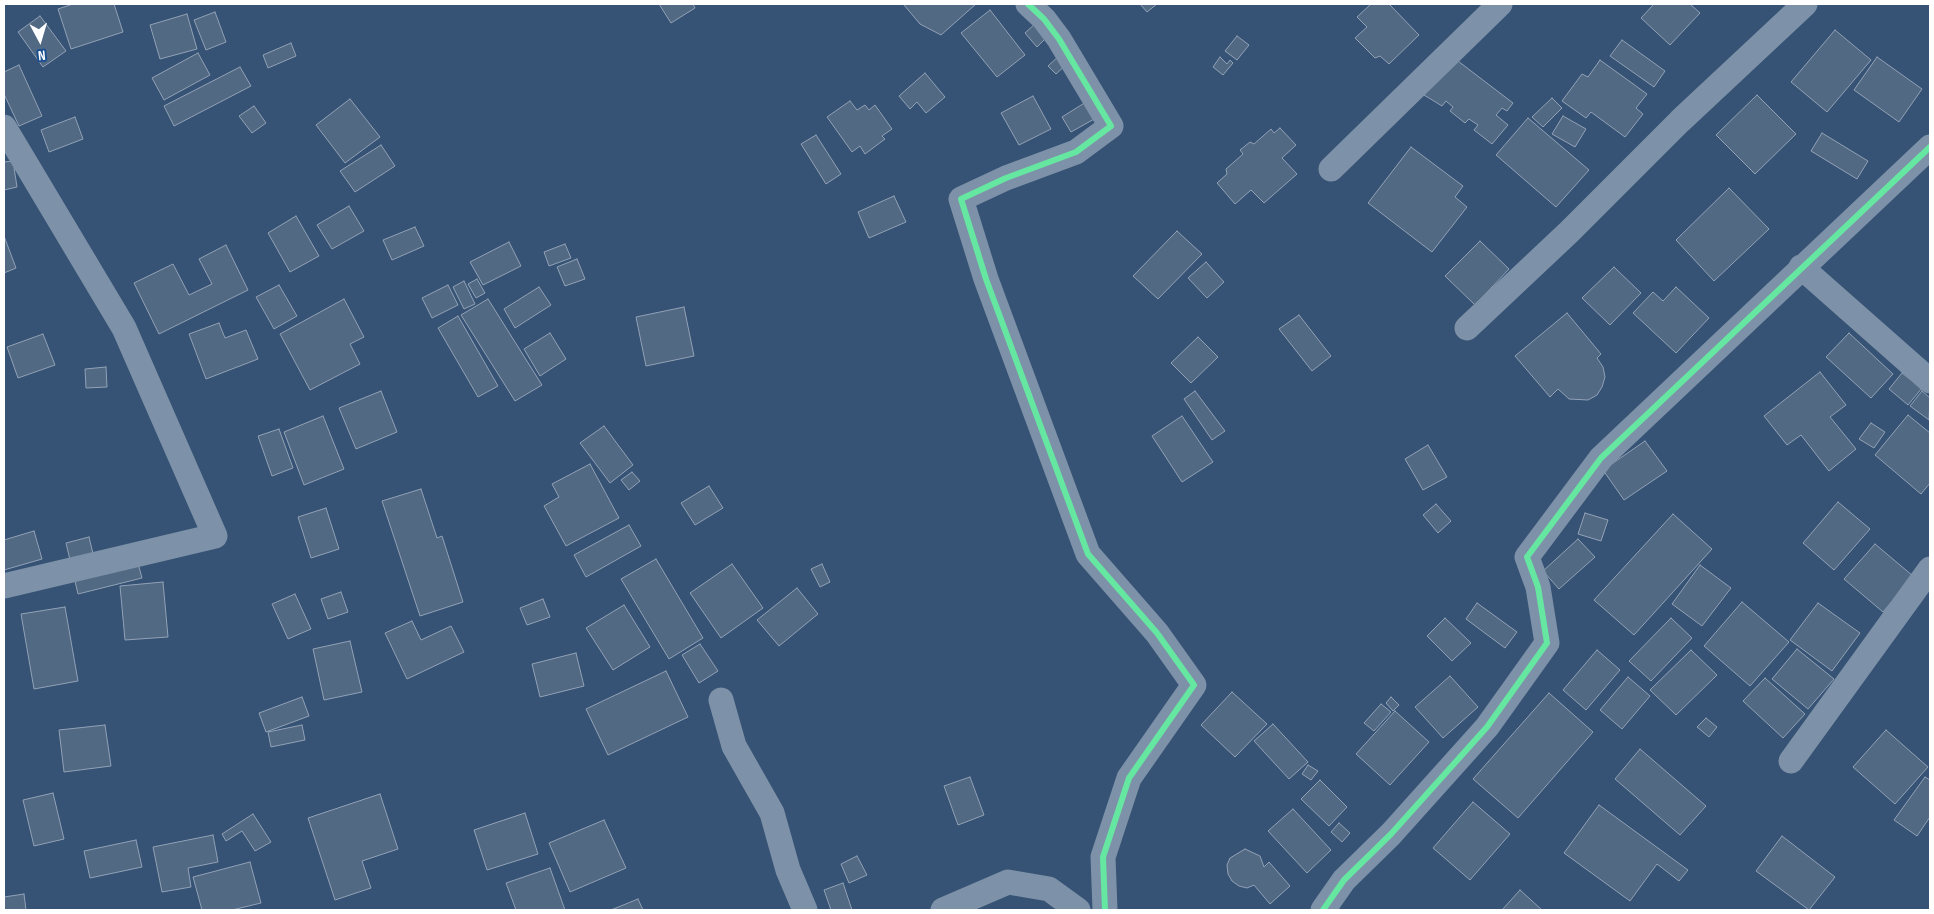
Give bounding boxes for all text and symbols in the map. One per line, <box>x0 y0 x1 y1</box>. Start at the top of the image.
north arrow <box>15 15 65 65</box>
text: N <box>37 47 46 64</box>

